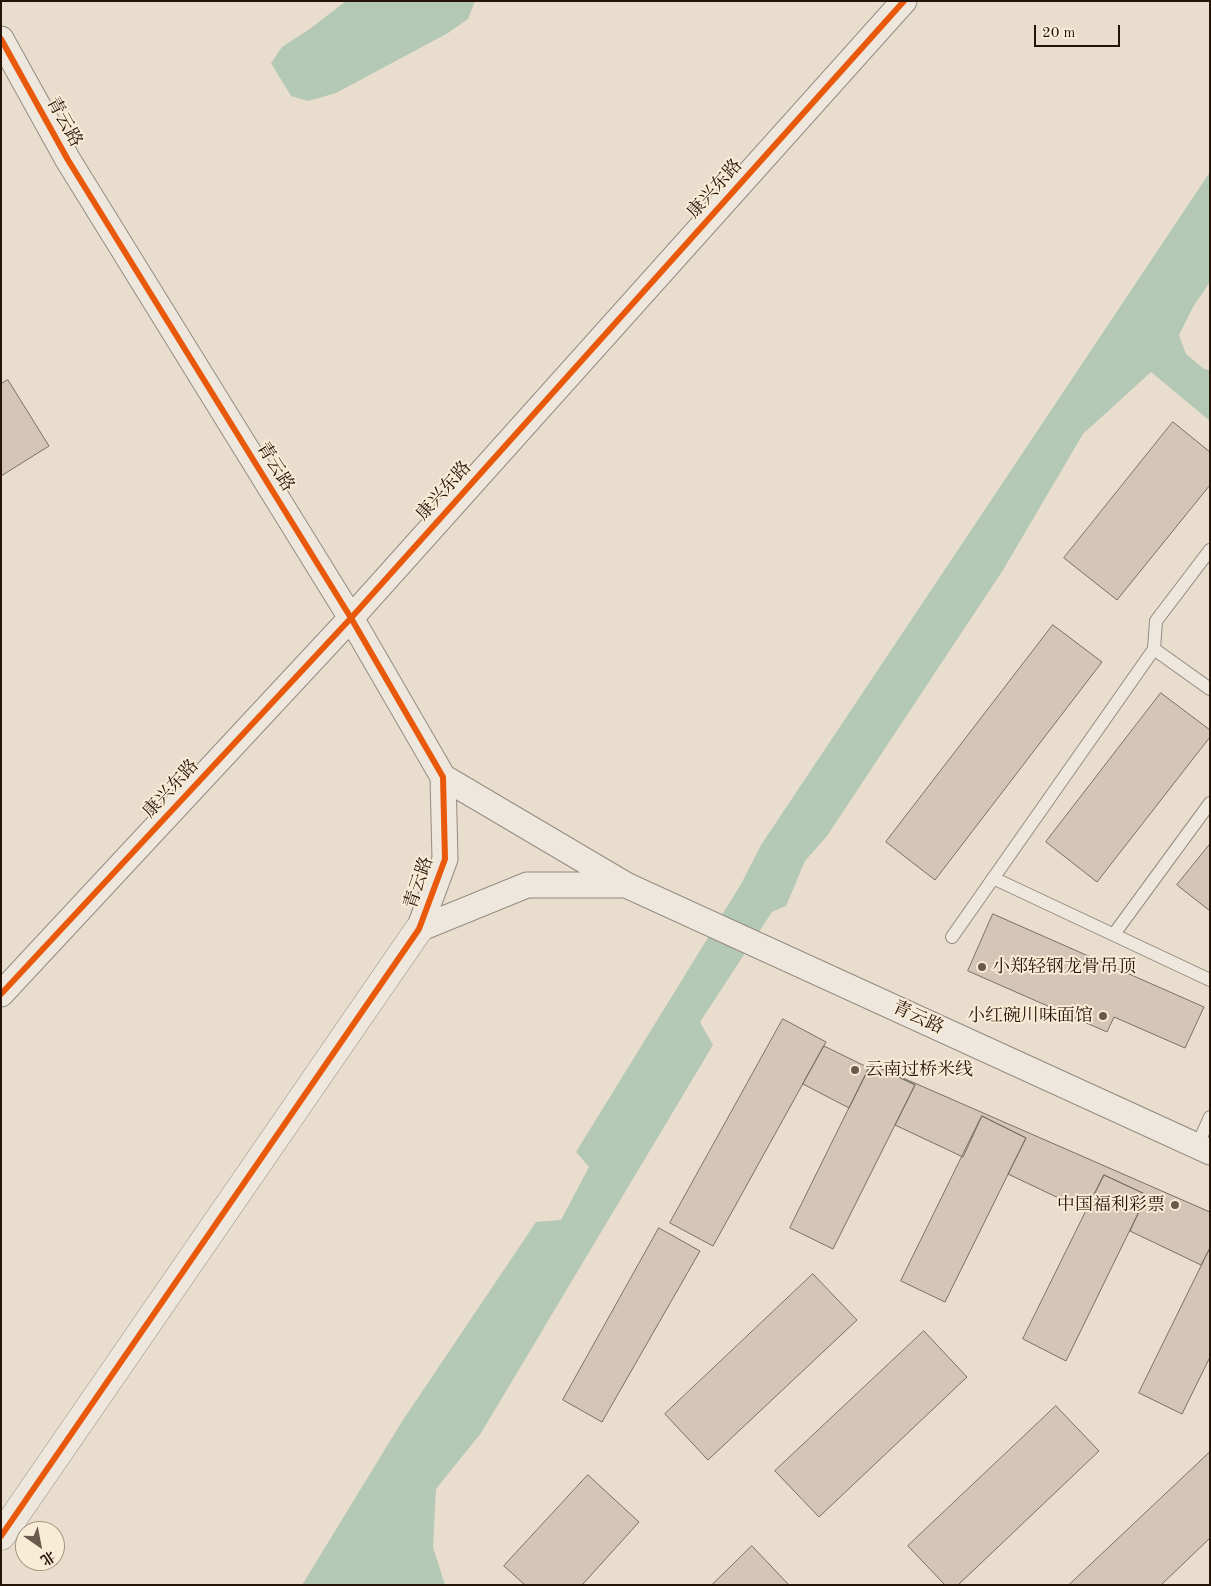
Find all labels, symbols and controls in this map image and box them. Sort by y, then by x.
scale bar [1036,15,1122,47]
text: 20 m [1042,26,1076,41]
street label: 青云路 [41,93,87,151]
street label: 康兴东路 [683,155,747,223]
street label: 青云路 [252,438,298,496]
street label: 康兴东路 [412,457,476,525]
street label: 康兴东路 [139,755,203,823]
street label: 青云路 [400,854,438,912]
place label: 小郑轻钢龙骨吊顶 [992,956,1136,978]
marker: 小郑轻钢龙骨吊顶 [976,961,988,973]
street label: 青云路 [889,997,947,1039]
place label: 小红碗川味面馆 [967,1005,1093,1027]
marker: 小红碗川味面馆 [1097,1010,1109,1022]
place label: 云南过桥米线 [865,1059,973,1081]
marker: 云南过桥米线 [849,1064,861,1076]
place label: 中国福利彩票 [1057,1194,1165,1216]
marker: 中国福利彩票 [1169,1199,1181,1211]
north arrow [15,1521,65,1571]
text: 北 [38,1548,57,1567]

